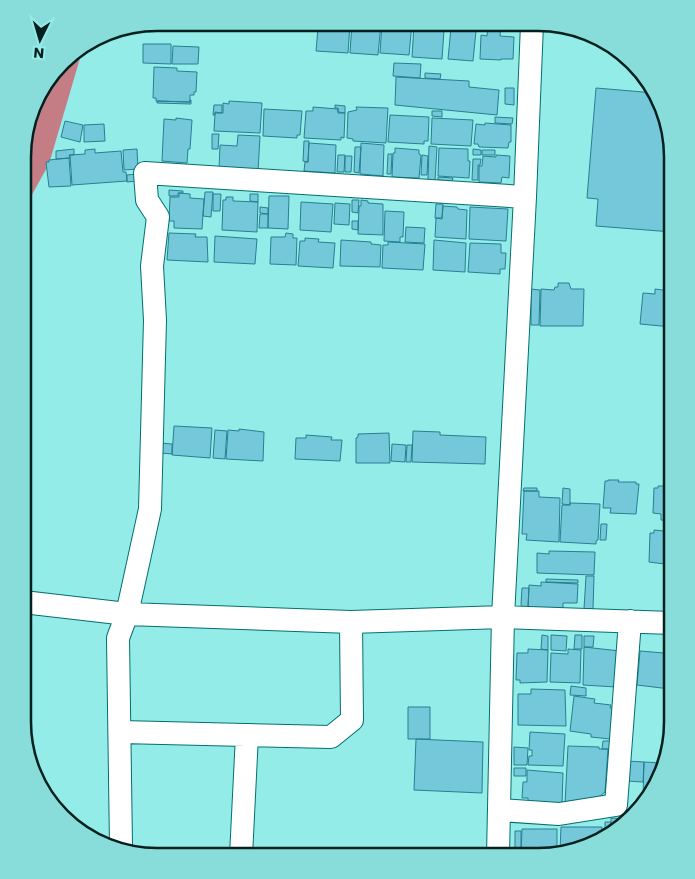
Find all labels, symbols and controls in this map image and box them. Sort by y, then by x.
north arrow [15,15,65,65]
text: N [33,43,45,63]

